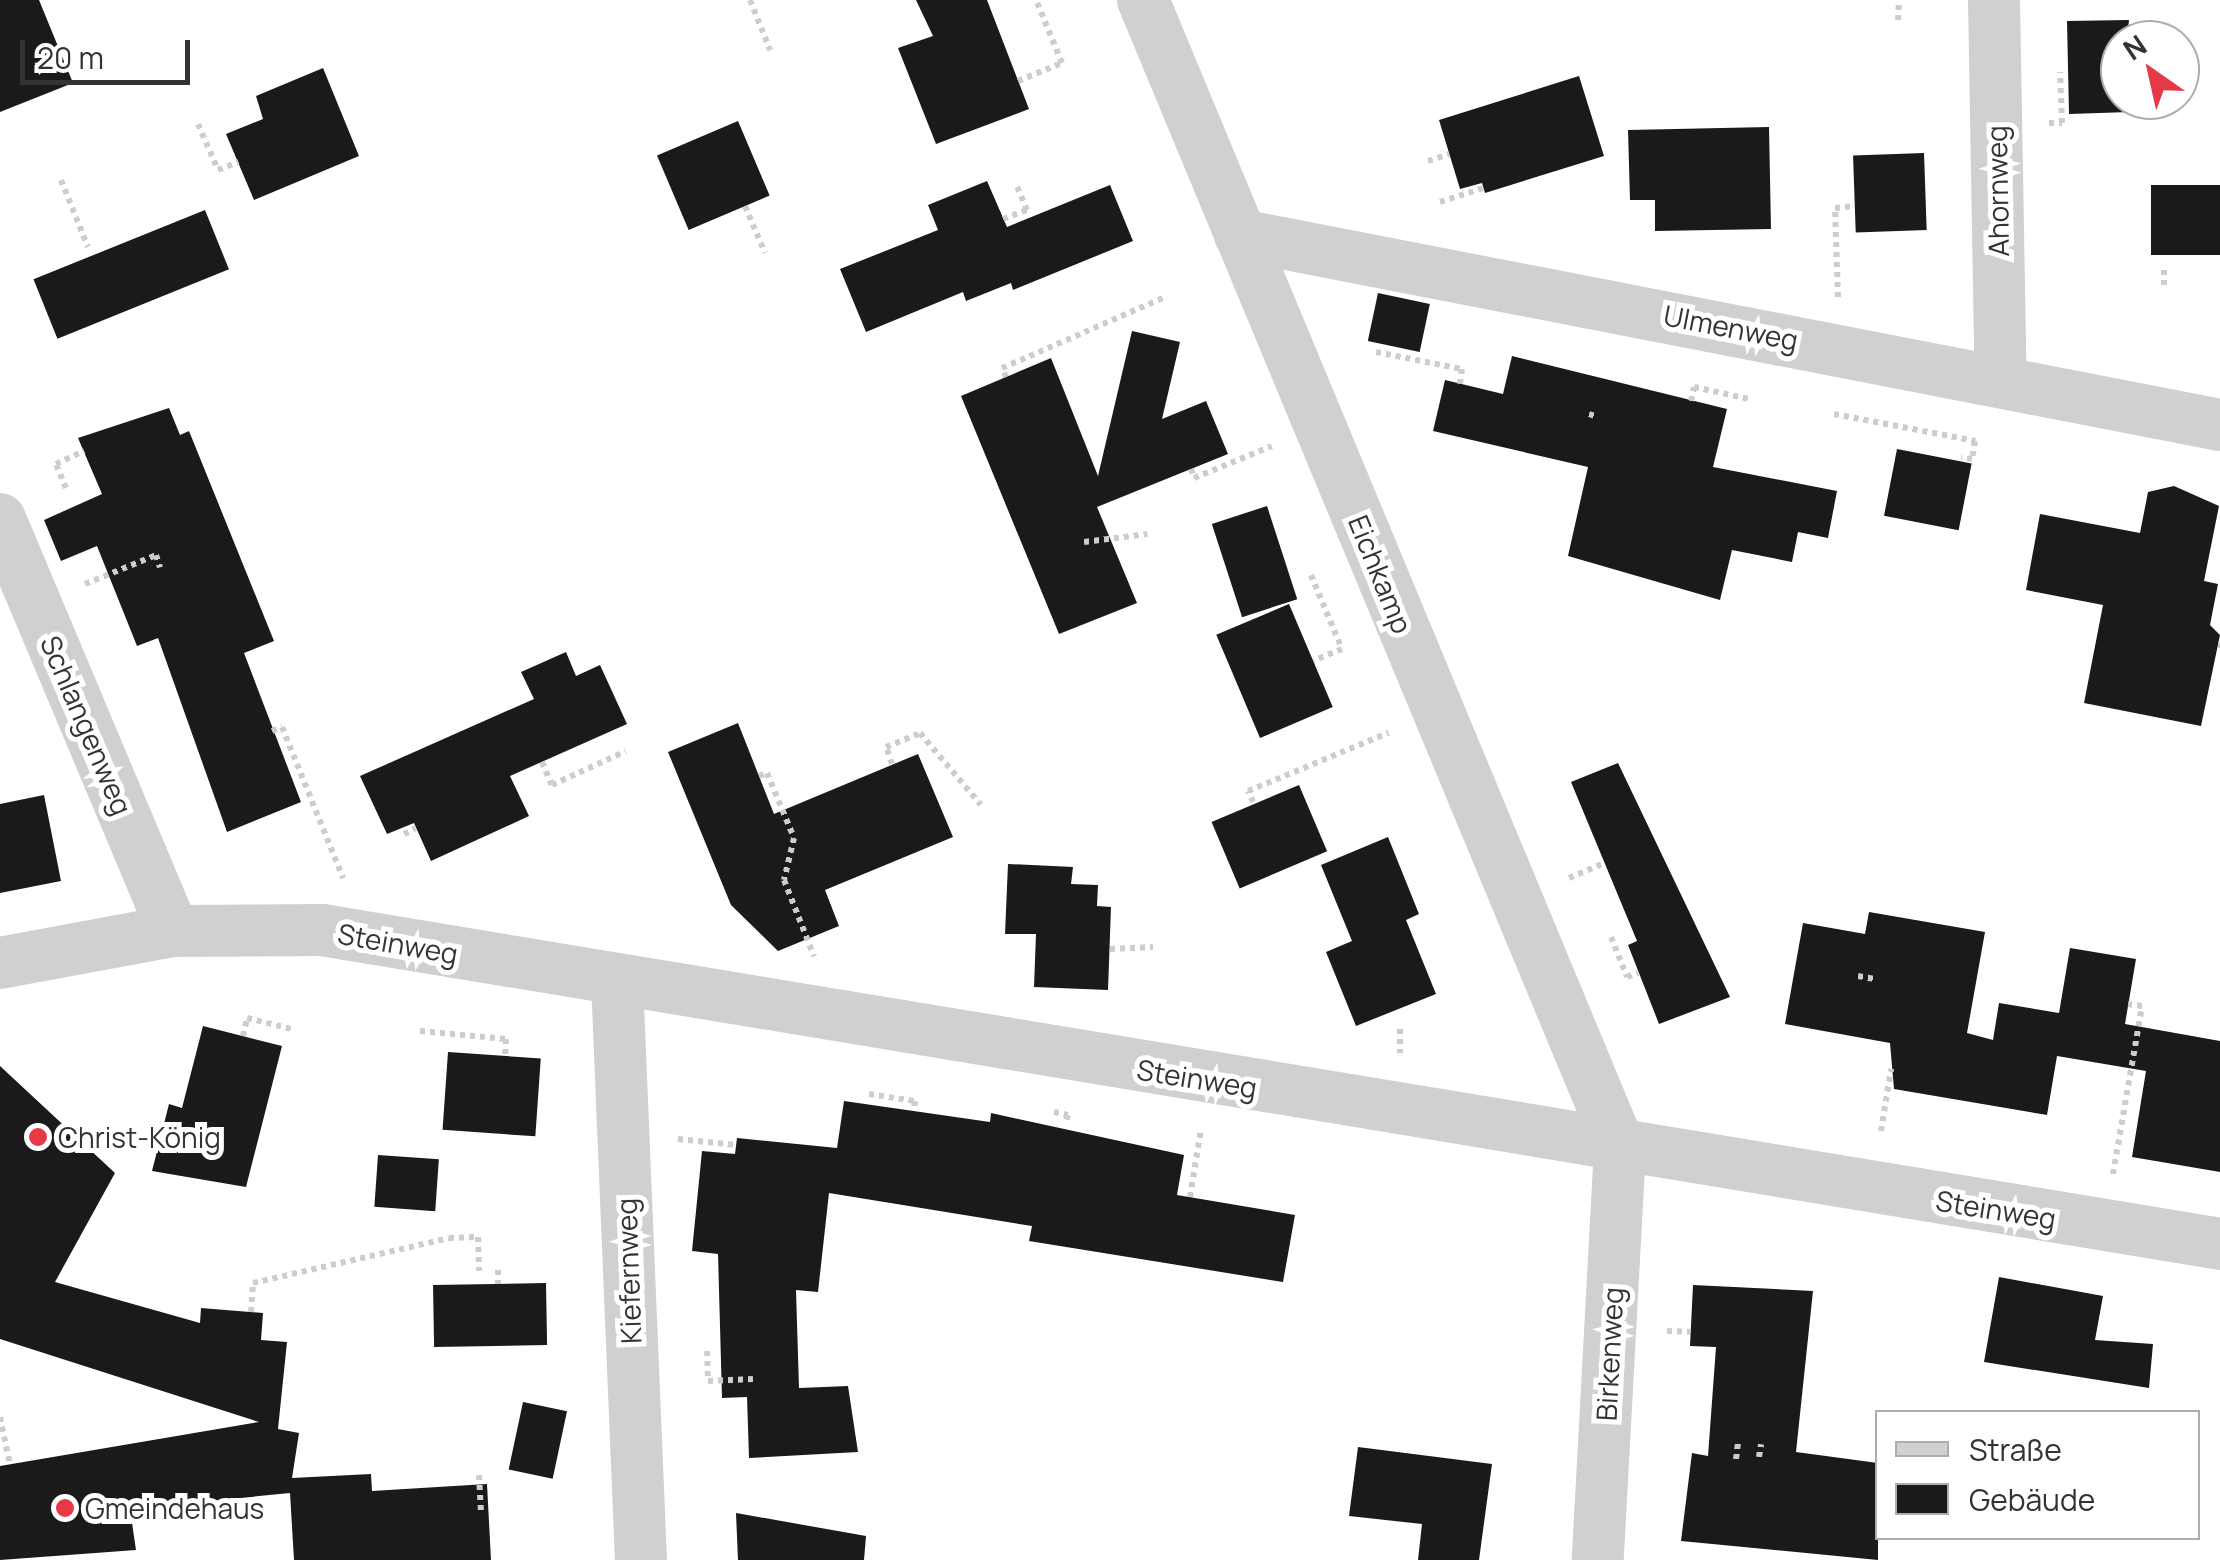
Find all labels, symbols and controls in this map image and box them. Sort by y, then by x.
scale bar [25,20,195,82]
north arrow [2100,20,2200,120]
text: N [2115,25,2153,68]
text: 20 m [37,37,104,78]
street label: Ahornweg [1979,125,2015,257]
street label: Ulmenweg [1661,298,1801,356]
street label: Eichkamp [1342,510,1420,638]
street label: Schlangenweg [34,630,140,820]
street label: Steinweg [335,916,461,970]
street label: Steinweg [1134,1052,1260,1104]
place label: Christ-König [58,1120,221,1154]
marker: Christ-König [27,1126,49,1148]
street label: Steinweg [1933,1183,2059,1235]
street label: Kiefernweg [609,1198,647,1344]
street label: Birkenweg [1589,1286,1629,1422]
legend [1875,1410,2200,1540]
text: Straße [1969,1429,2062,1470]
text: Gebäude [1969,1479,2095,1520]
place label: Gmeindehaus [85,1491,264,1525]
marker: Gmeindehaus [54,1497,76,1519]

